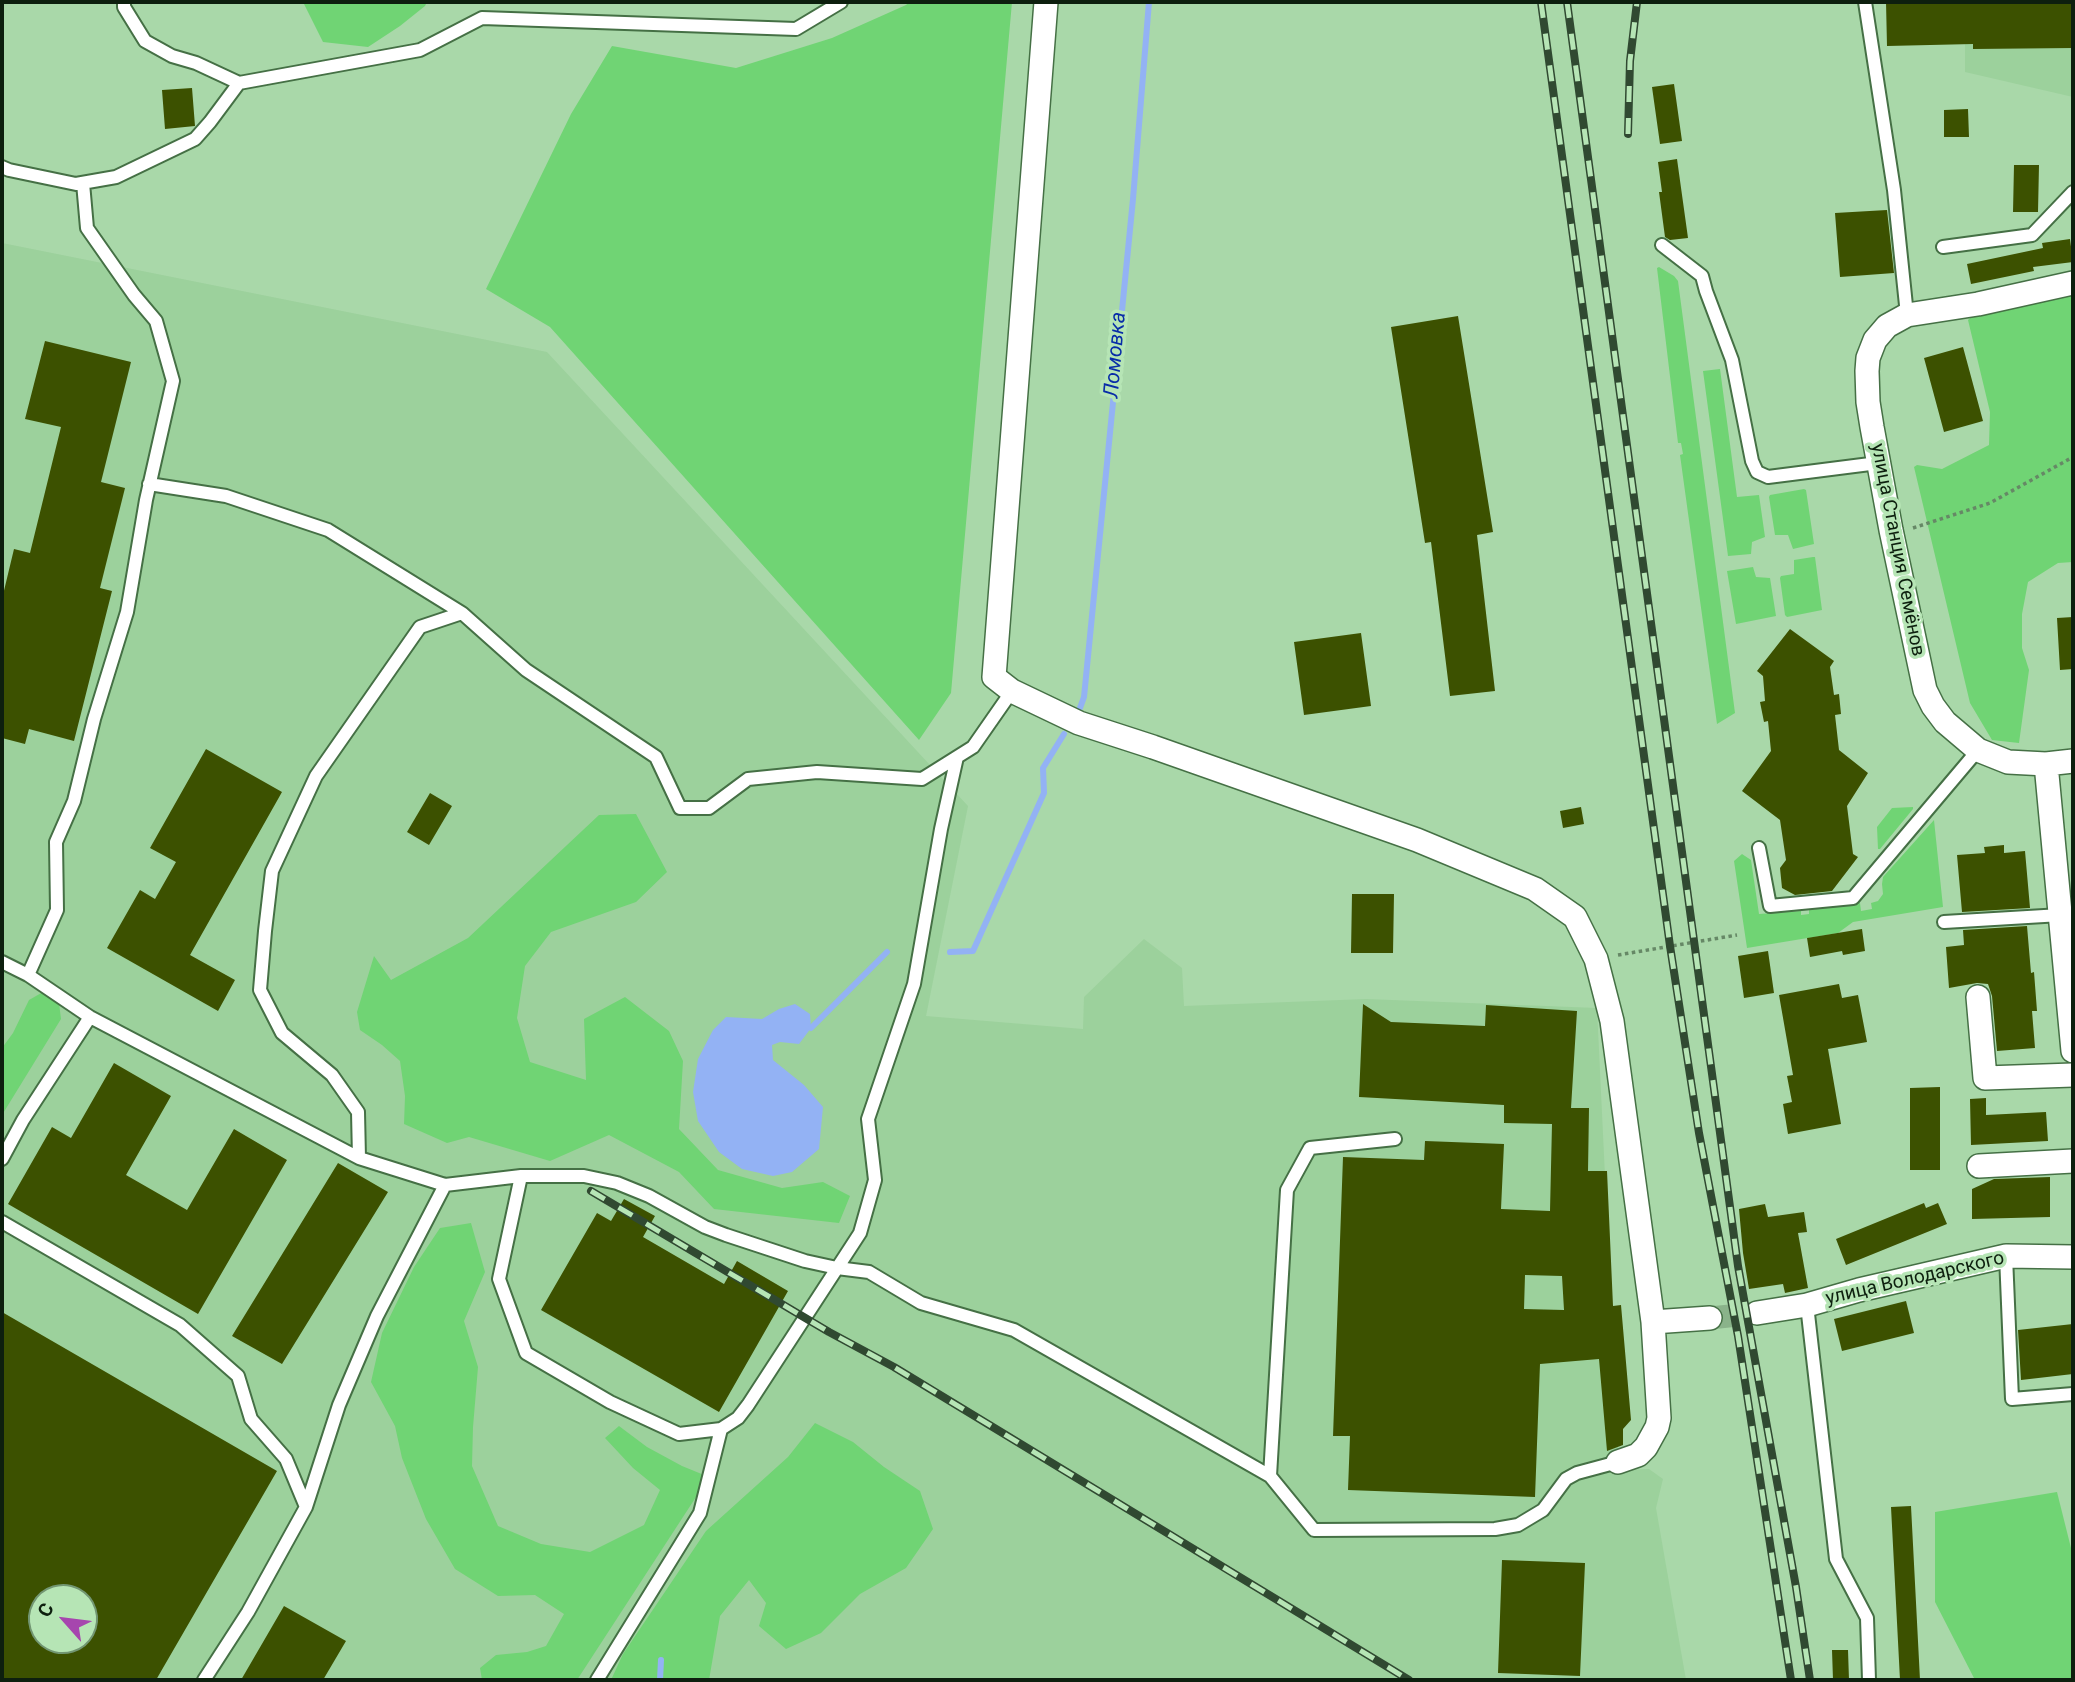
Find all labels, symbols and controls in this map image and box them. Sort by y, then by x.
water label: Ломовка [1100,311,1132,399]
street label: улица Станция Семёнов [1865,442,1929,658]
street label: улица Володарского [1824,1247,2006,1311]
north arrow [28,1584,98,1654]
text: С [33,1599,59,1621]

